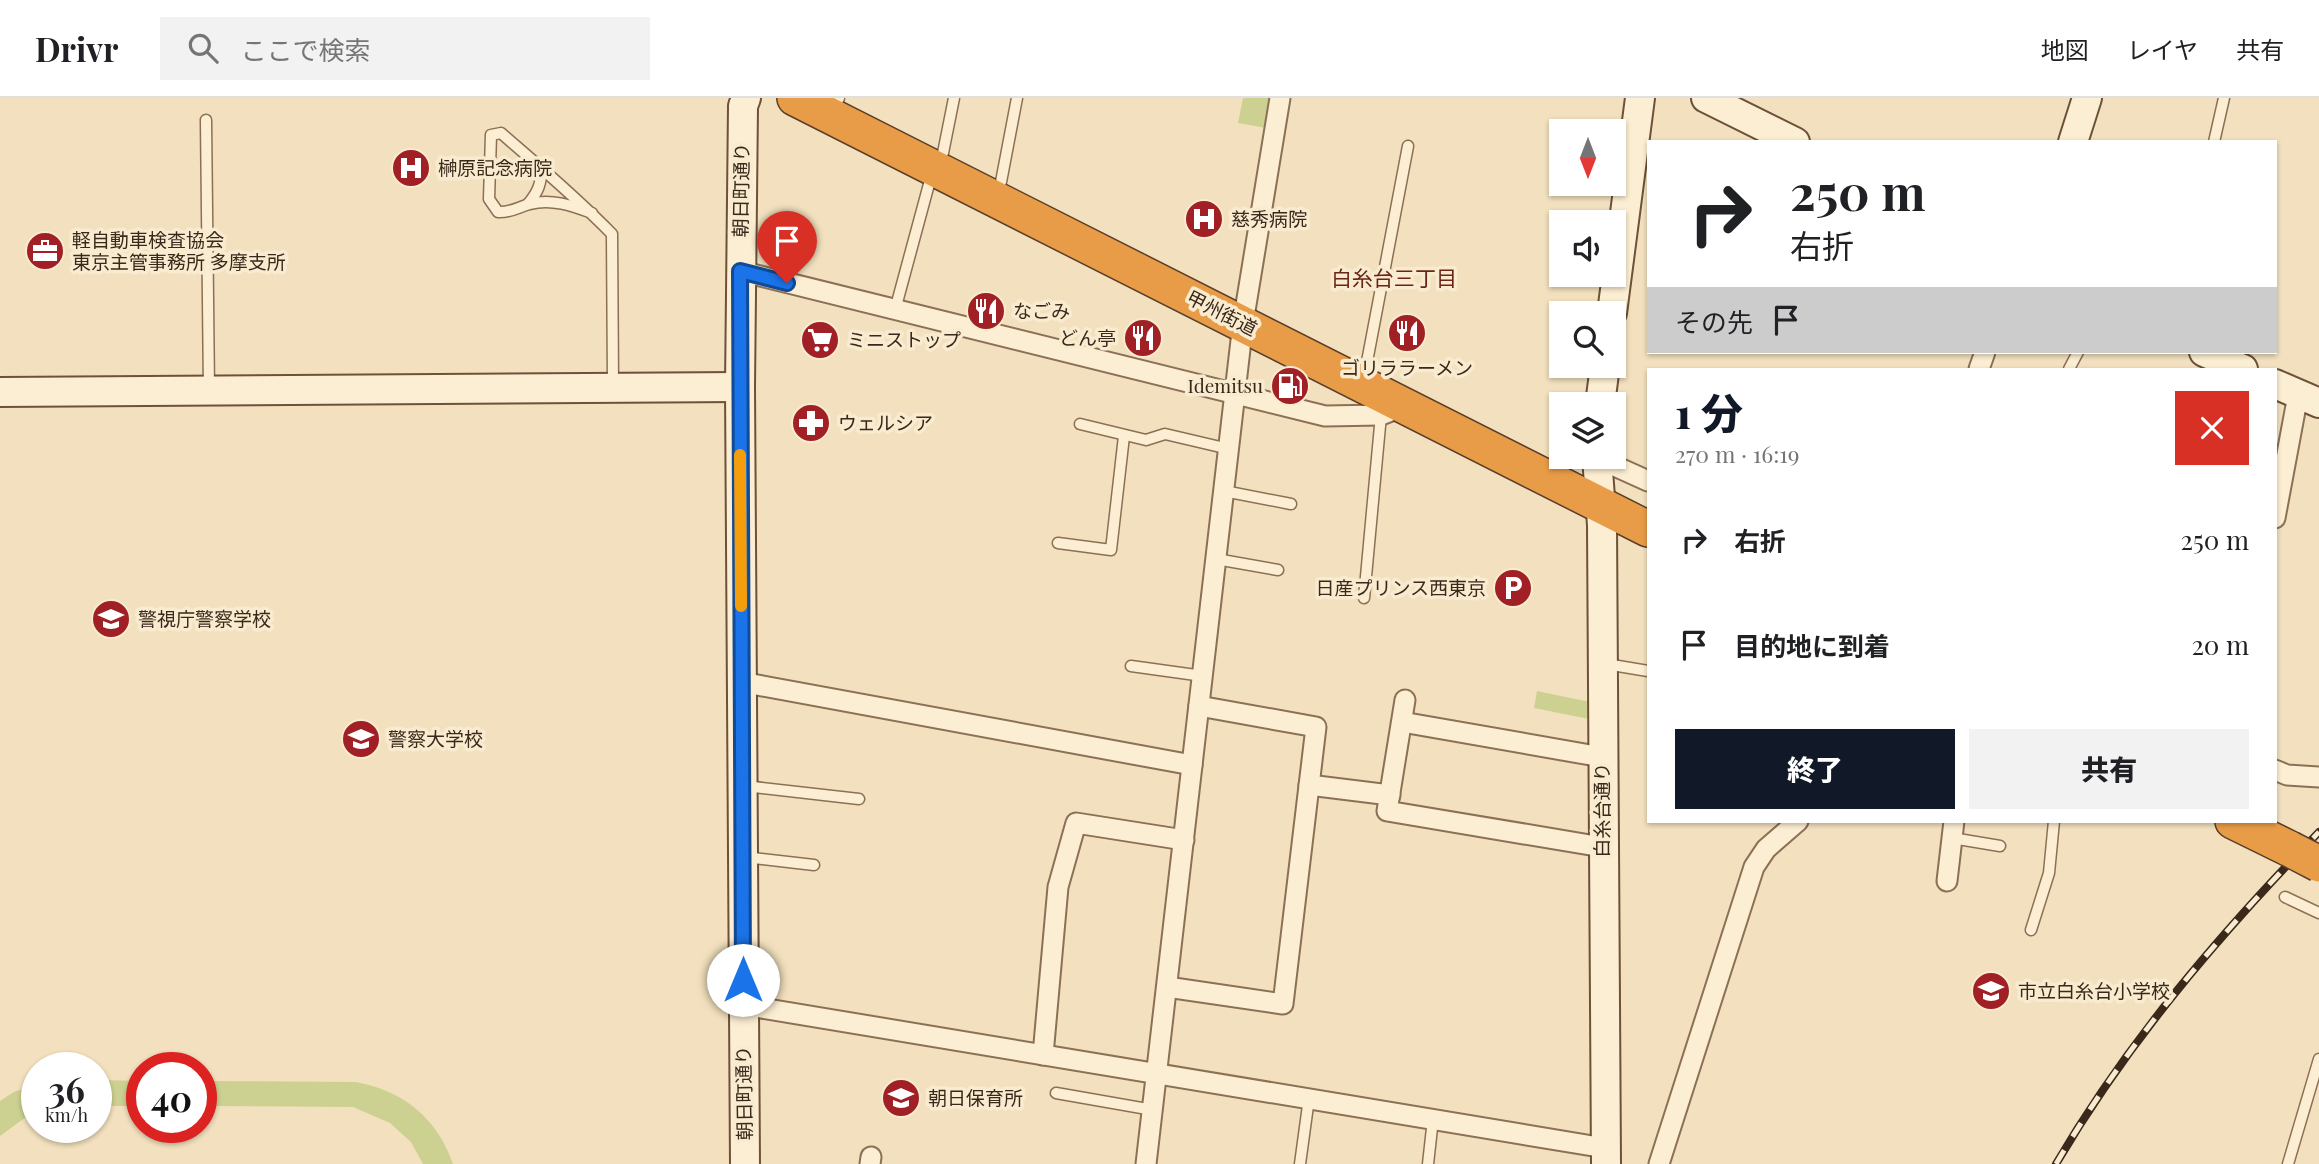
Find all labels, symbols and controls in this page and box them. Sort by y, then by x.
search box [160,17,650,80]
text: Drivr [35,26,118,70]
icon: search [184,29,222,67]
text: ここで検索 [240,32,371,67]
text: 地図 [2041,33,2089,65]
text: レイヤ [2127,33,2198,65]
text: 共有 [2236,33,2284,65]
north arrow [1549,119,1626,196]
map controls [1549,119,1626,469]
street label: 朝日町通り [726,142,754,238]
hospital icon: 榊原記念病院 [390,147,432,189]
place label: 榊原記念病院 [438,154,552,180]
text: 250 m [1790,158,1926,223]
icon: right [1675,168,1766,259]
hospital icon: 慈秀病院 [1183,198,1225,240]
place label: 慈秀病院 [1231,205,1307,231]
button: sound [1549,210,1626,287]
pin [757,211,817,283]
icon: arrive [768,222,806,260]
text: 右折 [1790,223,1854,266]
place label: 軽自動車検査協会 東京主管事務所 多摩支所 [72,226,286,274]
office icon: 軽自動車検査協会 東京主管事務所 多摩支所 [24,230,66,272]
district label: 白糸台三丁目 [1331,263,1457,291]
street label: 甲州街道 [1183,283,1262,341]
restaurant icon: なごみ [965,290,1007,332]
place label: なごみ [1013,297,1070,323]
button: search [1549,301,1626,378]
icon: arrive [1767,301,1805,339]
text: その先 [1675,304,1753,339]
restaurant icon: ゴリララーメン [1386,312,1428,354]
restaurant icon: どん亭 [1122,317,1164,359]
supermarket icon: ミニストップ [799,319,841,361]
place label: どん亭 [1059,324,1116,350]
place label: ミニストップ [847,326,961,352]
place label: ゴリララーメン [1341,354,1473,380]
fuel station icon: Idemitsu [1269,365,1311,407]
place label: Idemitsu [1188,372,1263,398]
text: 1 分 [1675,384,1743,440]
button: close [2175,391,2249,465]
button: layers [1549,392,1626,469]
pharmacy icon: ウェルシア [790,402,832,444]
place label: ウェルシア [838,409,933,435]
text: 270 m · 16:19 [1675,438,1800,469]
icon: right [1675,521,1713,559]
text: 250 m [2181,522,2249,557]
text: 右折 [1734,523,1786,558]
parking icon: 日産プリンス西東京 [1492,567,1534,609]
place label: 日産プリンス西東京 [1315,574,1486,600]
school or university icon: 警視庁警察学校 [90,598,132,640]
place label: 警視庁警察学校 [138,605,271,631]
icon: arrive [1675,626,1713,664]
text: 20 m [2191,627,2249,662]
text: 目的地に到着 [1734,628,1890,663]
school or university icon: 警察大学校 [340,718,382,760]
place label: 警察大学校 [388,725,483,751]
button: 終了 [1675,729,1955,809]
button: 共有 [1969,729,2249,809]
street label: 白糸台通り [1588,762,1614,858]
position arrow [706,943,780,1017]
school or university icon: 市立白糸台小学校 [1970,970,2012,1012]
place label: 市立白糸台小学校 [2018,977,2170,1003]
street label: 朝日町通り [729,1045,757,1141]
speed limit sign: 40 [126,1052,217,1143]
text: 36 [48,1065,85,1112]
school or university icon: 朝日保育所 [880,1077,922,1119]
place label: 朝日保育所 [928,1084,1023,1110]
text: km/h [45,1103,88,1127]

